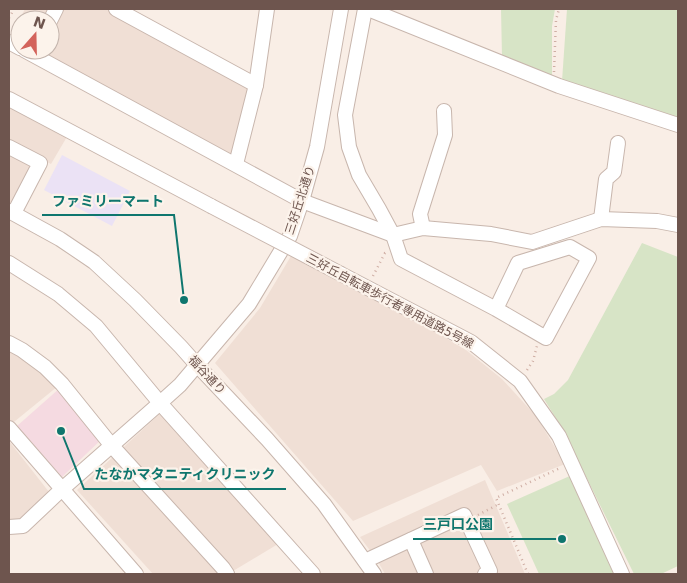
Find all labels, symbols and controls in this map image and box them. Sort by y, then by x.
north arrow [10,10,60,60]
text: N [31,13,48,32]
street label: 三好丘北通り [282,164,318,236]
callout: ファミリーマート [42,186,174,215]
text: ファミリーマート [52,193,164,209]
street label: 三好丘自転車歩行者専用道路5号線 [304,251,476,351]
street label: 福谷通り [186,353,228,397]
callout: たなかマタニティクリニック [84,460,286,489]
text: たなかマタニティクリニック [94,466,276,482]
callout: 三戸口公園 [413,510,503,539]
text: 三戸口公園 [423,516,493,532]

